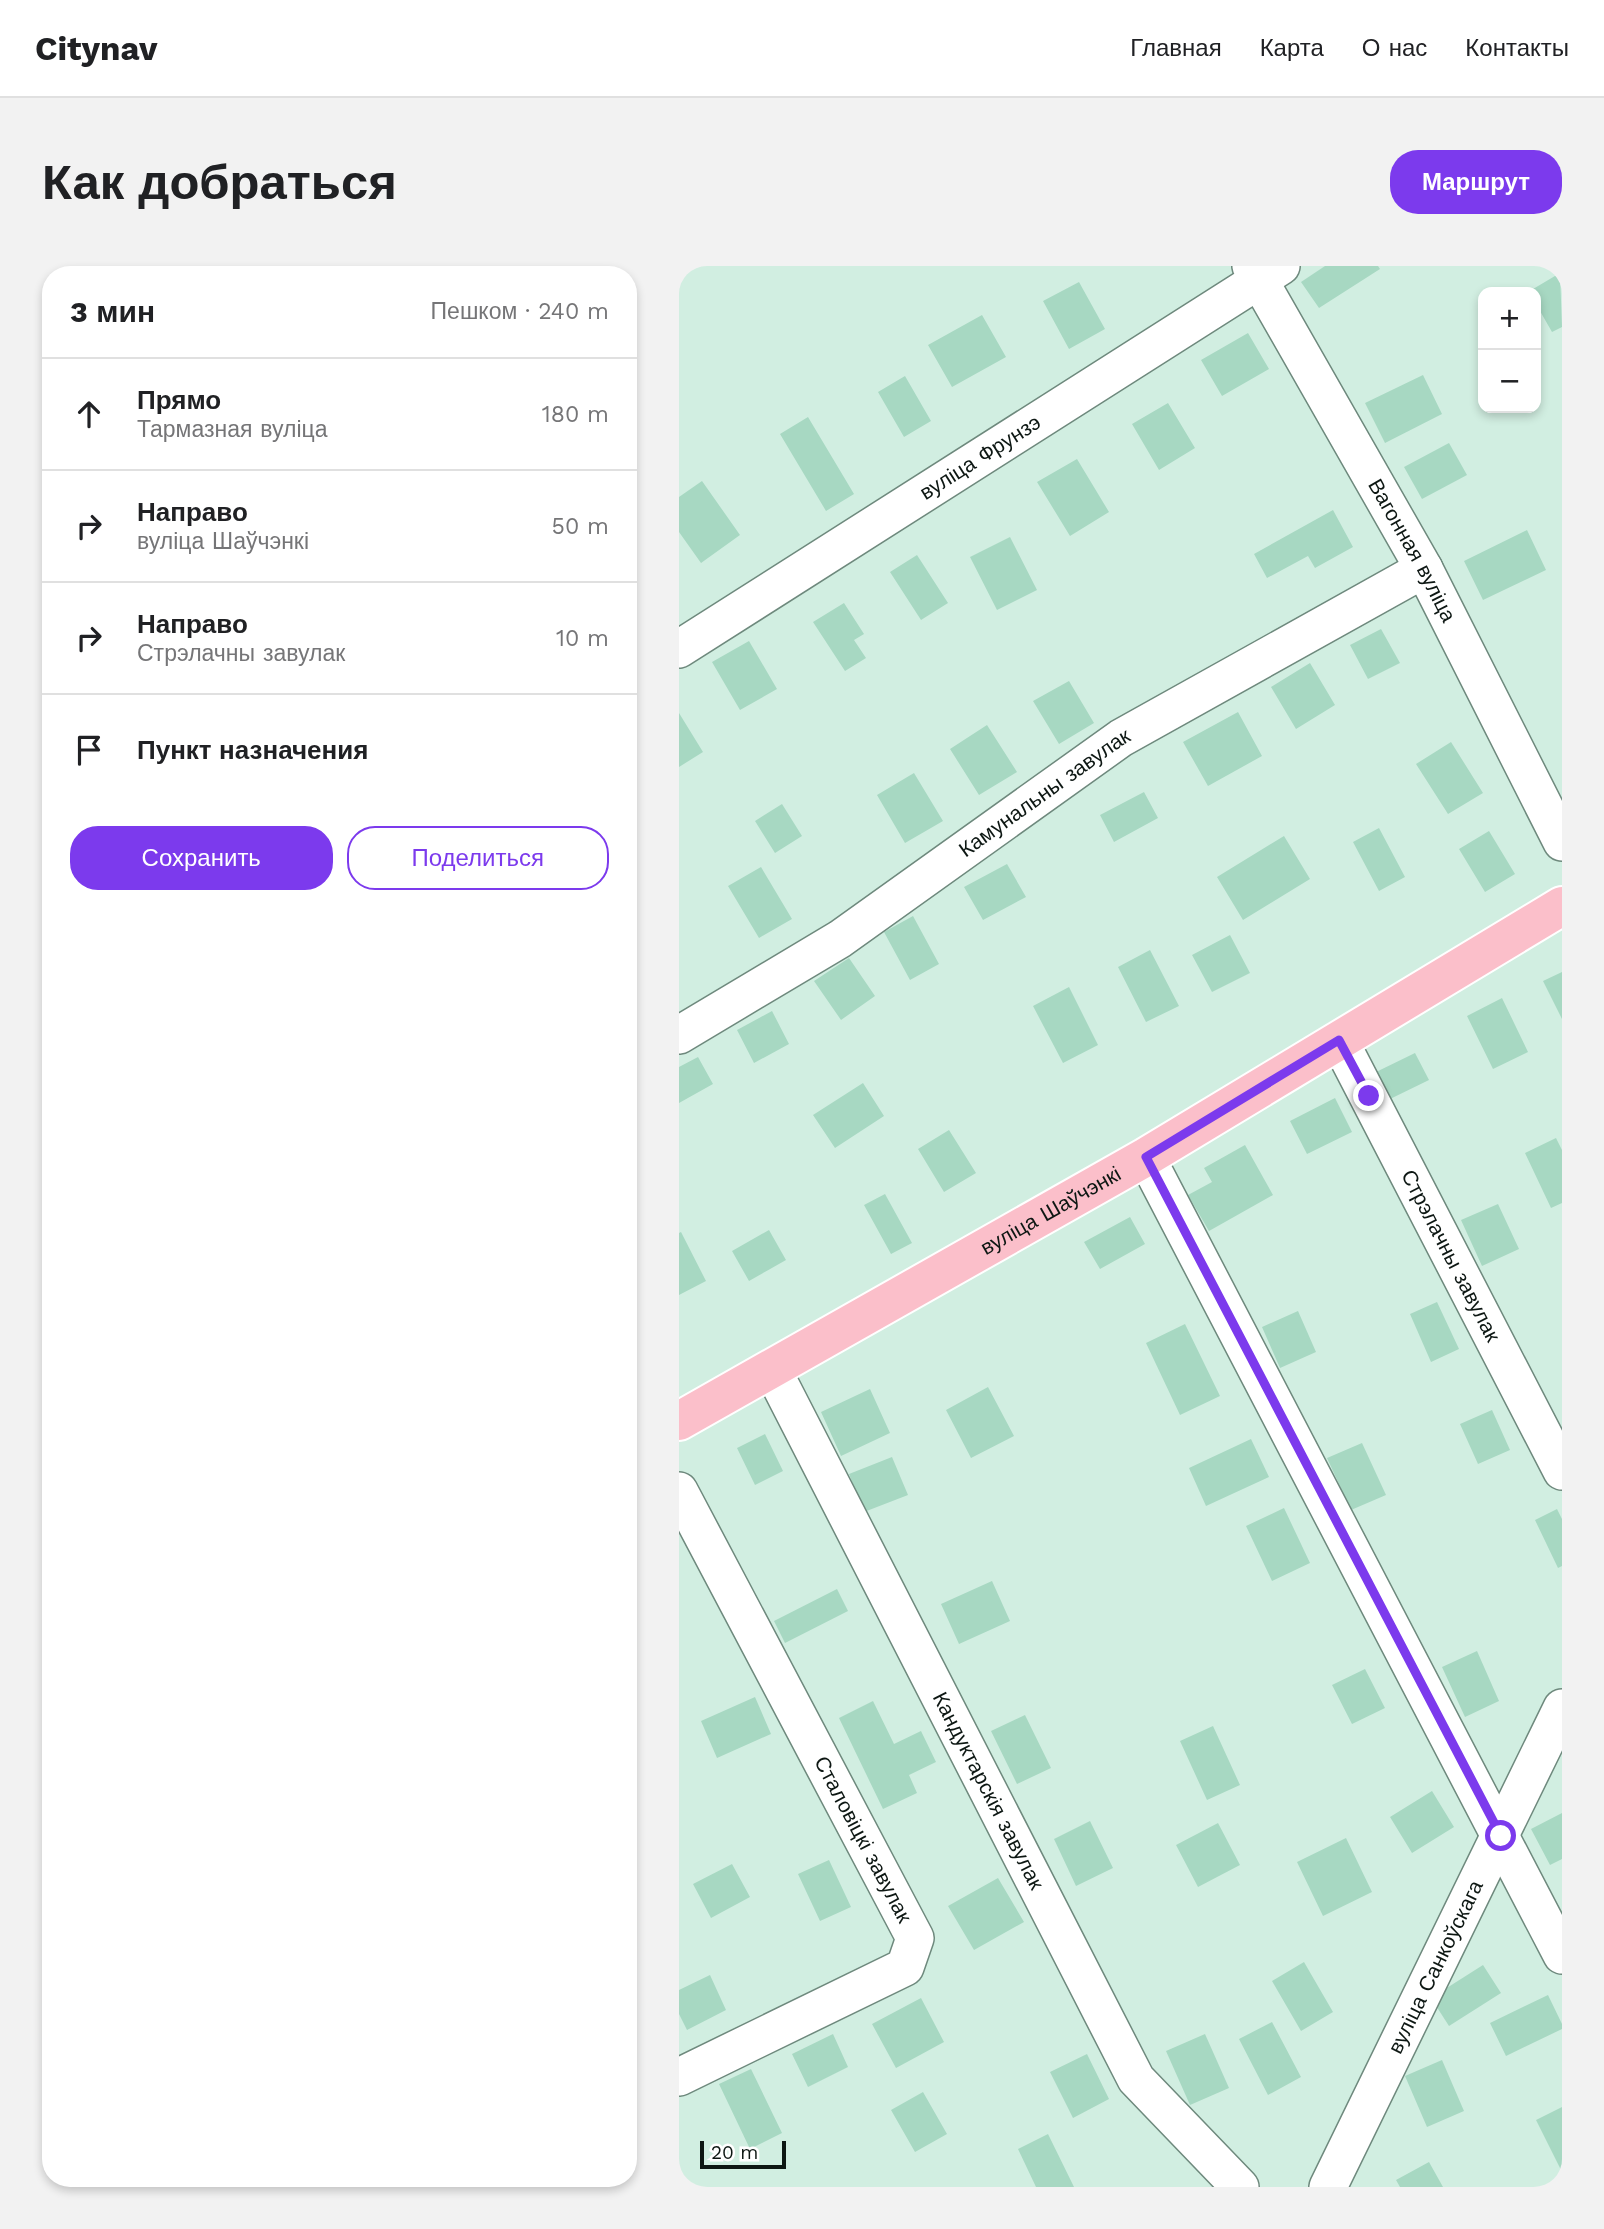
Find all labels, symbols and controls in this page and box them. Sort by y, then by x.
text: Citynav [35,29,157,68]
text: Главная [1130,34,1222,62]
text: Карта [1260,34,1324,62]
text: О нас [1362,34,1427,62]
text: Контакты [1465,34,1569,62]
button: Маршрут [1390,150,1562,214]
text: Как добраться [42,153,397,211]
map controls [1478,287,1541,413]
button: + [1478,287,1541,350]
text: 3 мин [70,294,155,329]
text: Пешком · 240 m [431,298,609,325]
button: − [1478,350,1541,413]
text: Прямо [137,385,221,415]
icon: ahead [70,395,108,433]
text: 180 m [542,401,609,428]
street label: вуліца Фрунзэ [915,409,1045,505]
text: Тармазная вуліца [137,416,327,443]
street label: Вагонная вуліца [1363,474,1462,626]
text: Направо [137,497,248,527]
icon: right [70,507,108,545]
text: 50 m [552,513,609,540]
text: вуліца Шаўчэнкі [137,528,309,555]
text: Направо [137,609,248,639]
icon: right [70,619,108,657]
text: 10 m [556,625,609,652]
text: Стрэлачны завулак [137,640,345,667]
street label: Камунальны завулак [954,722,1135,862]
icon: arrive [70,731,108,769]
text: Пункт назначения [137,735,368,765]
button: Сохранить [70,826,333,890]
button: Поделиться [347,826,609,890]
route end [1353,1080,1384,1111]
street label: вуліца Шаўчэнкі [976,1161,1125,1260]
street label: Стрэлачны завулак [1396,1165,1506,1347]
street label: Кандуктарскія завулак [928,1688,1050,1894]
street label: Сталовіцкі завулак [809,1752,918,1927]
route start [1485,1820,1516,1851]
street label: вуліца Санкоўскага [1382,1876,1488,2057]
scale bar [700,2138,786,2170]
text: 20 m [711,2141,758,2164]

